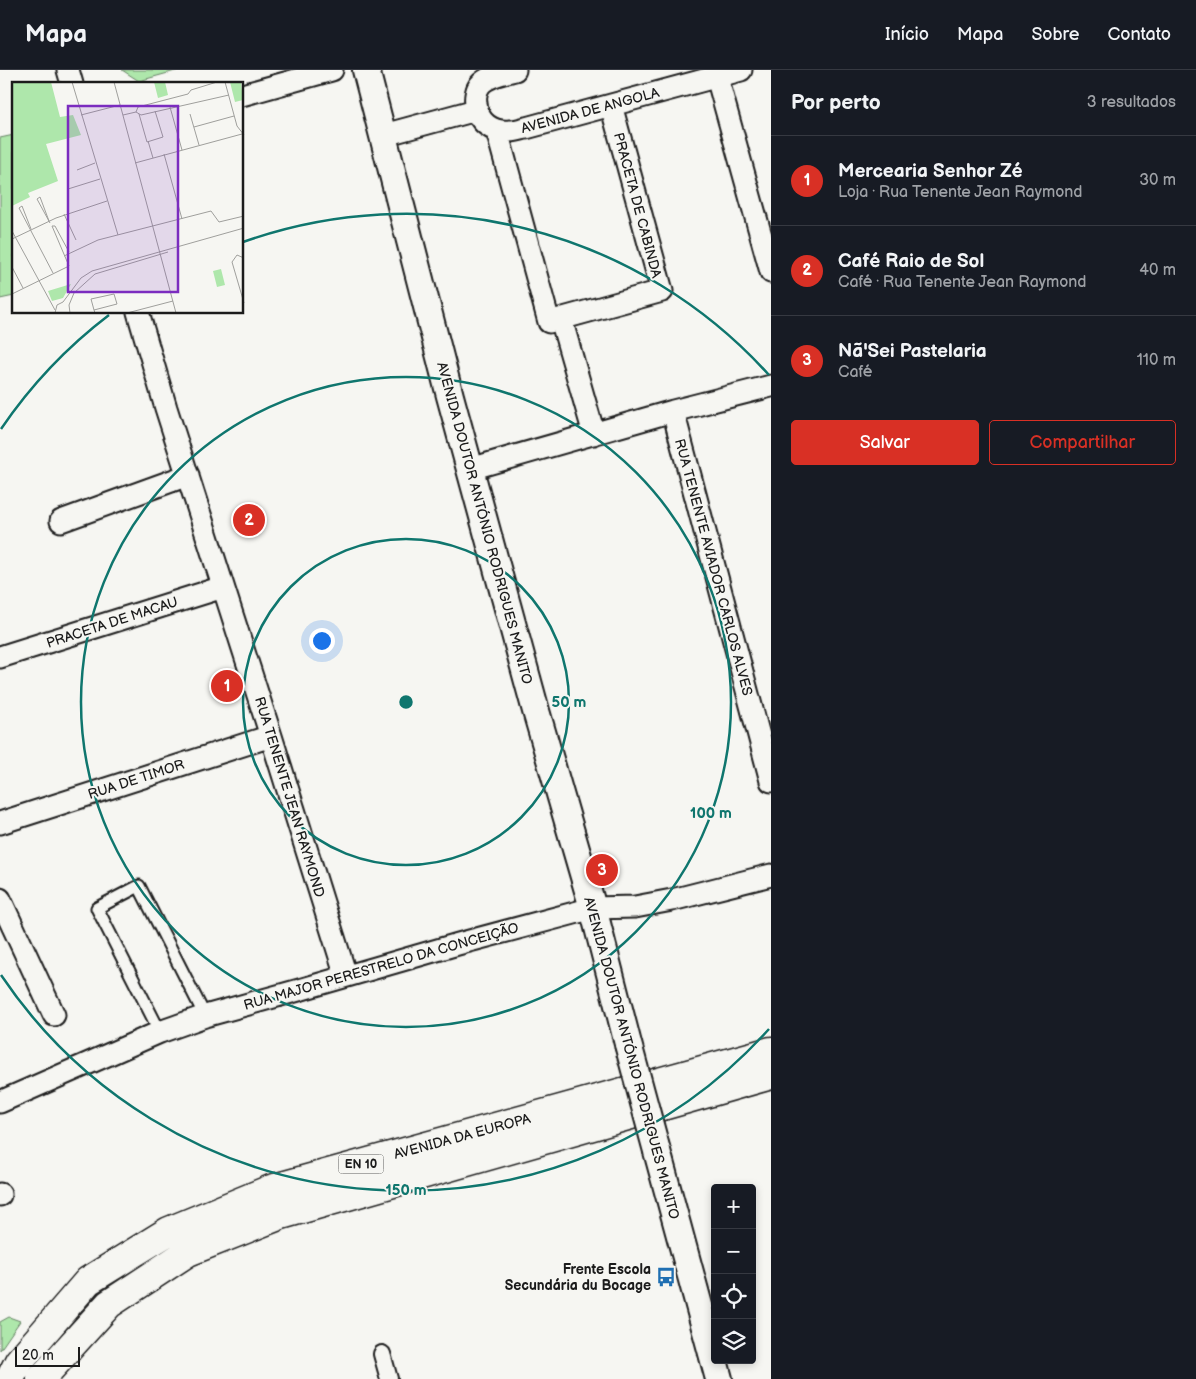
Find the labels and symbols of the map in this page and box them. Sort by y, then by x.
inset map [12,82,244,314]
street label: AVENIDA DE ANGOLA [519,84,661,137]
street label: PRACETA DE CABINDA [610,131,665,280]
street label: AVENIDA DOUTOR ANTÓNIO RODRIGUES MANITO [433,360,537,686]
street label: RUA TENENTE AVIADOR CARLOS ALVES [671,437,756,697]
pin: 2 [233,501,265,539]
street label: PRACETA DE MACAU [44,593,180,652]
your location [309,628,335,654]
pin: 1 [211,667,243,705]
centre of rings [397,693,415,711]
text: 50 m [552,693,587,712]
street label: RUA TENENTE JEAN RAYMOND [251,695,328,899]
street label: RUA DE TIMOR [86,756,187,803]
text: 100 m [690,804,732,823]
pin: 3 [586,851,618,889]
street label: AVENIDA DOUTOR ANTÓNIO RODRIGUES MANITO [580,895,684,1221]
street label: RUA MAJOR PERESTRELO DA CONCEIÇÃO [241,918,521,1014]
street label: AVENIDA DA EUROPA [392,1110,533,1163]
road number: EN 10 [338,1154,384,1174]
text: 150 m [385,1181,427,1200]
place label: Frente Escola Secundária du Bocage [505,1261,651,1294]
bus stop icon: Frente Escola Secundária du Bocage [655,1266,677,1288]
scale bar [15,1344,80,1367]

